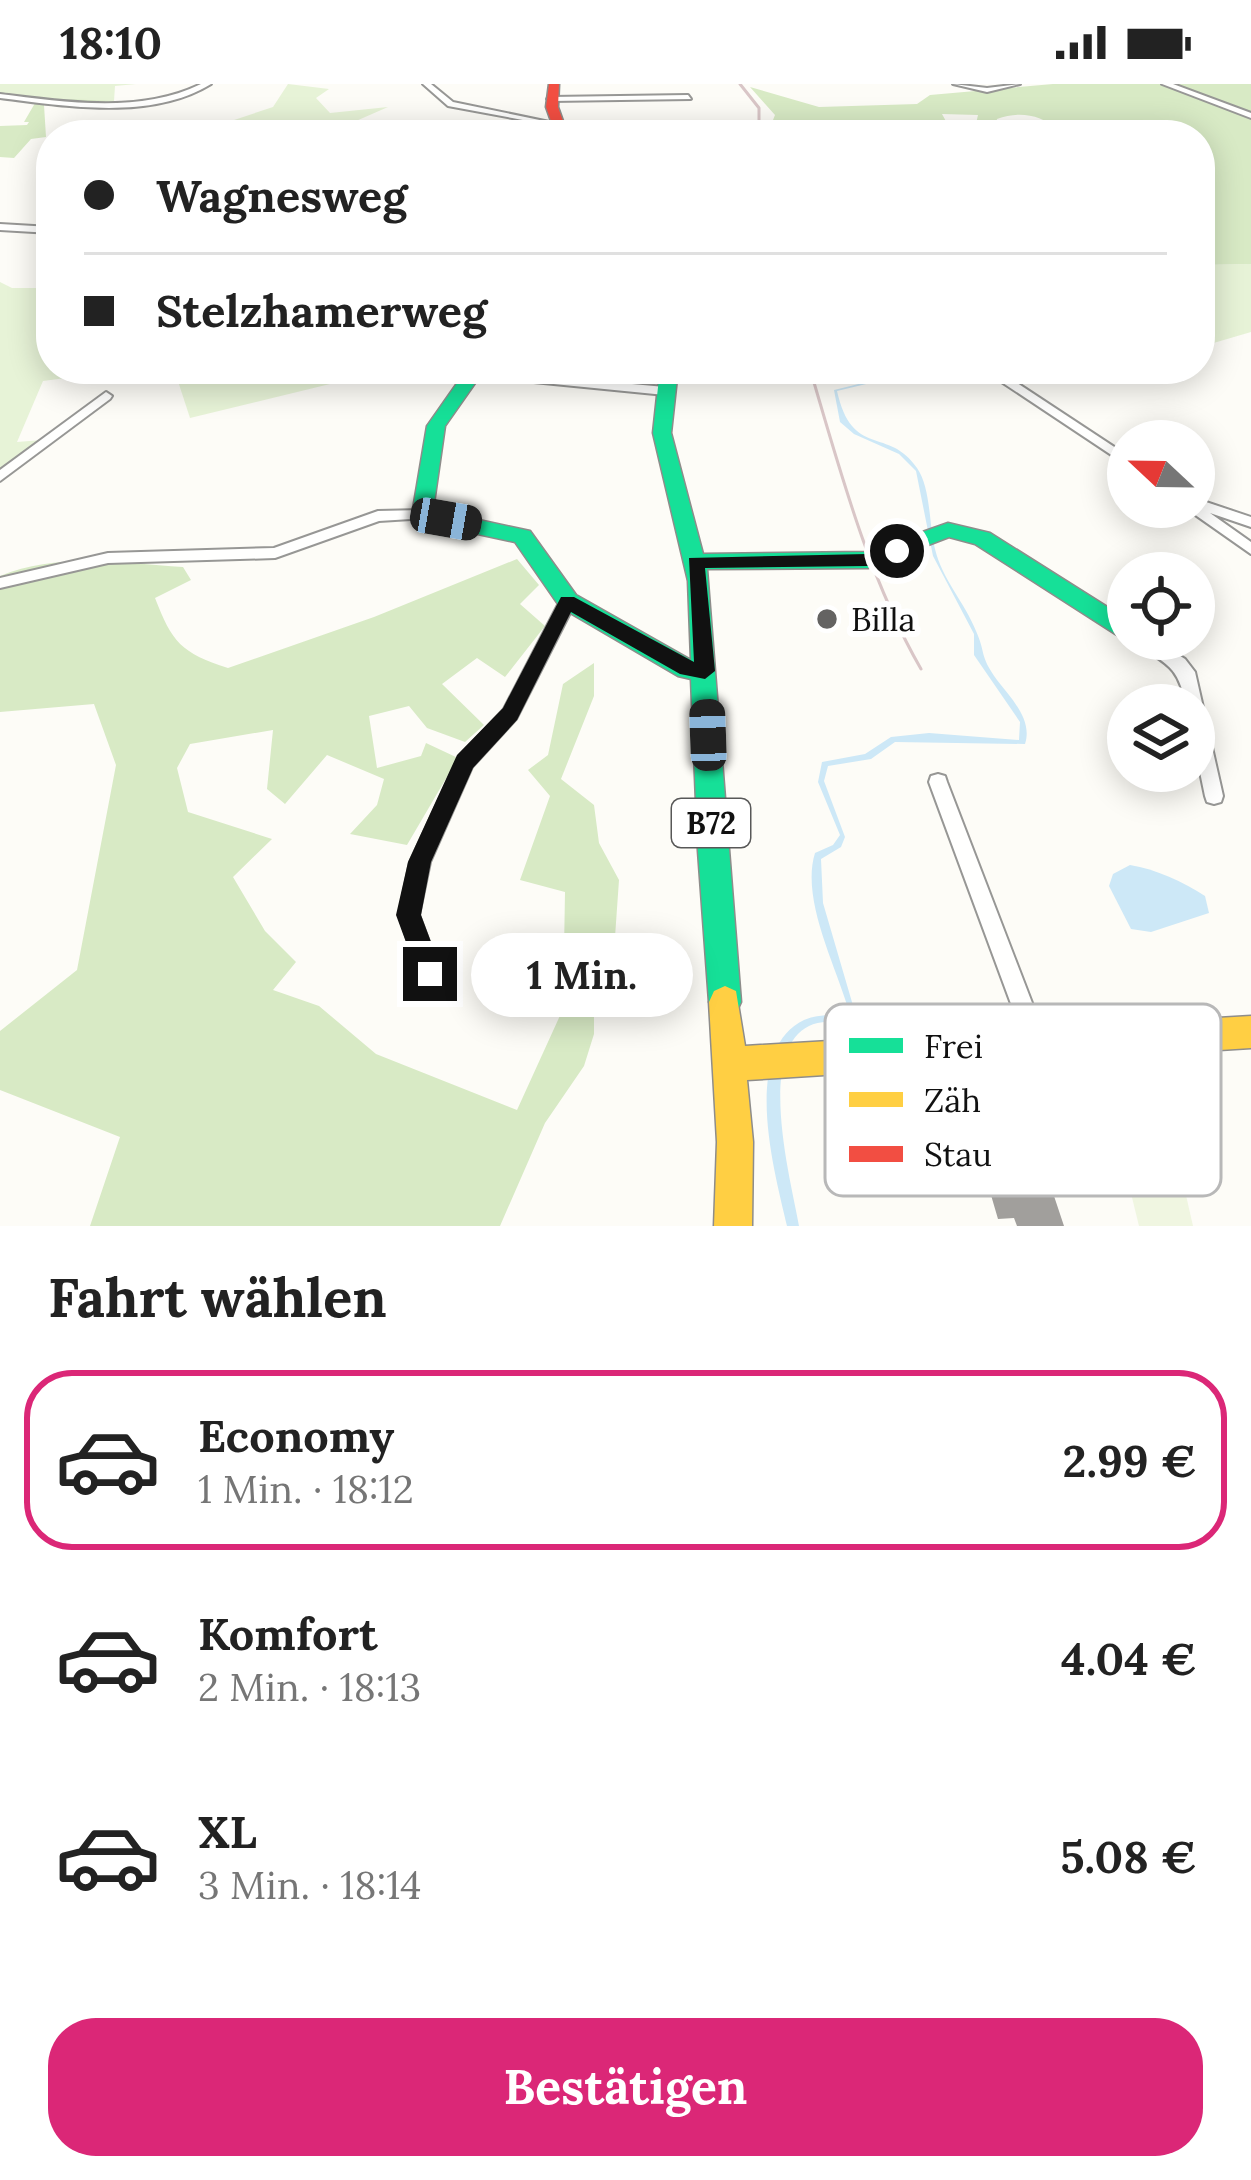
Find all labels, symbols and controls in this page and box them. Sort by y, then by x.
text: 18:10 [60,14,162,71]
text: Wagnesweg [156,167,407,224]
text: Stelzhamerweg [156,282,487,339]
north arrow [1107,420,1215,528]
map controls [1107,420,1215,792]
car [407,495,485,543]
route start [870,524,924,578]
button: locate [1107,552,1215,660]
place label: Billa [851,598,916,640]
marker: Billa [814,606,840,632]
button: layers [1107,684,1215,792]
car [689,698,727,772]
road number: B72 [672,799,750,847]
callout: 1 Min. [472,932,694,1016]
route end [403,947,457,1001]
text: 1 Min. [527,950,637,1000]
legend [825,1004,1221,1196]
text: Frei [924,1025,983,1067]
text: Zäh [924,1079,981,1121]
text: Stau [924,1133,992,1175]
text: Fahrt wählen [48,1263,387,1332]
icon: car [54,1406,162,1514]
text: Economy [198,1407,394,1464]
text: 2.99 € [1062,1432,1197,1489]
text: 1 Min. · 18:12 [198,1464,414,1514]
icon: car [54,1604,162,1712]
text: Komfort [198,1605,378,1662]
text: 4.04 € [1061,1630,1197,1687]
text: 2 Min. · 18:13 [198,1662,421,1712]
icon: car [54,1802,162,1910]
text: XL [198,1803,257,1860]
text: 5.08 € [1060,1828,1197,1885]
text: 3 Min. · 18:14 [198,1860,421,1910]
button: Bestätigen [48,2018,1203,2156]

